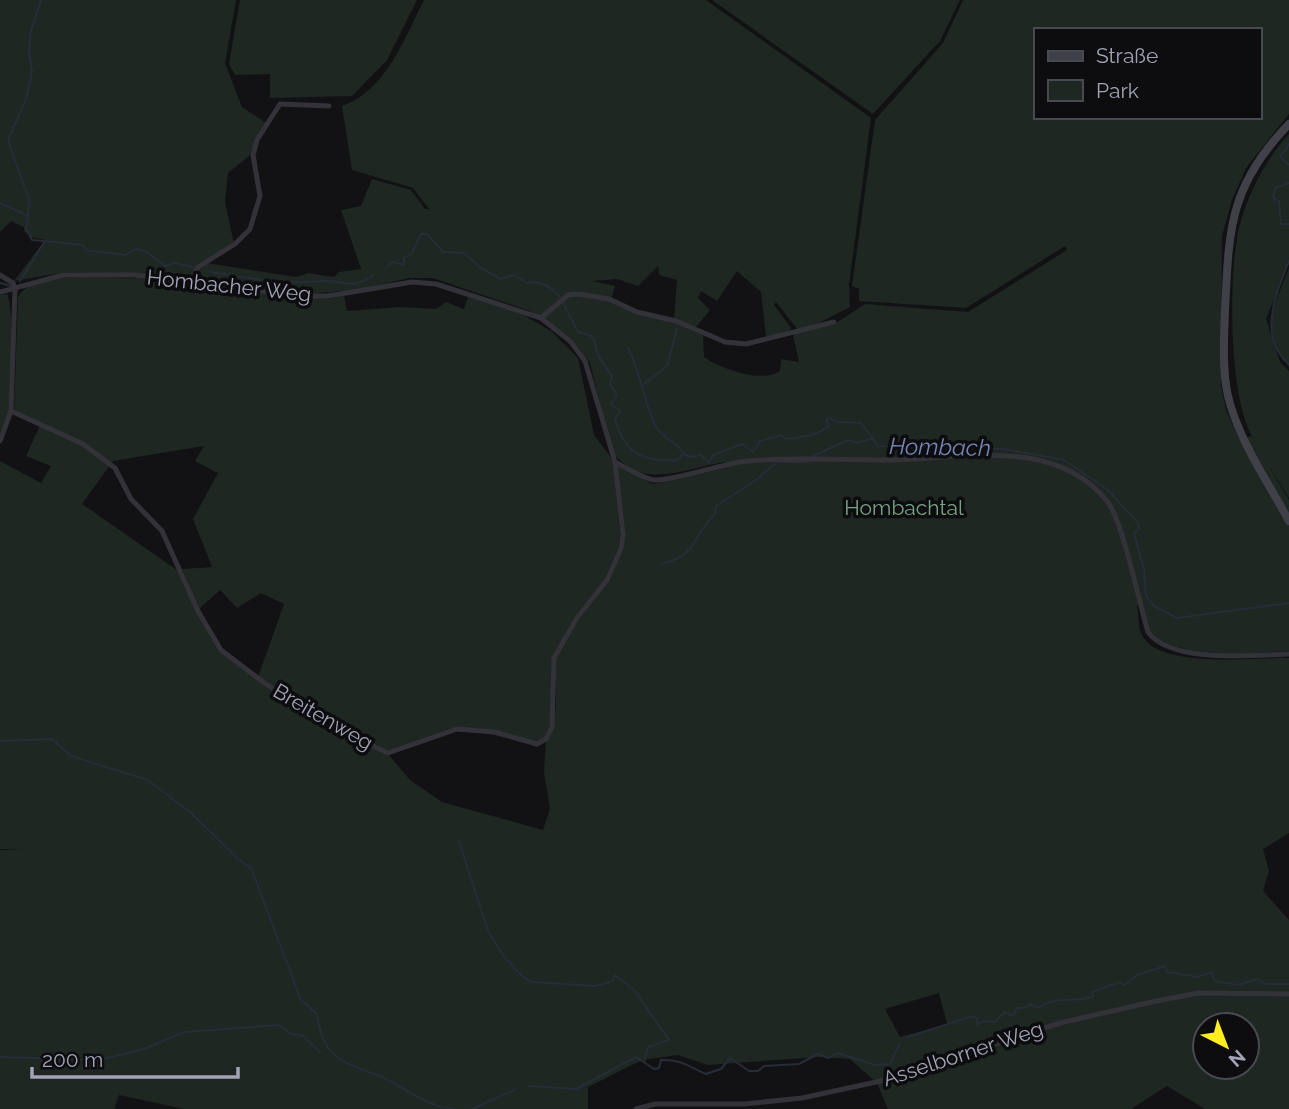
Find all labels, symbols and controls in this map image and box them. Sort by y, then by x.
legend [1034,28,1261,119]
text: Straße [1096,43,1158,68]
text: Park [1096,78,1139,103]
street label: Hombacher Weg [146,264,312,307]
water label: Hombach [889,432,991,461]
park label: Hombachtal [844,495,964,520]
street label: Breitenweg [269,678,378,755]
north arrow [1191,1011,1261,1081]
street label: Asselborner Weg [880,1016,1046,1091]
scale bar [32,1036,238,1080]
text: N [1225,1046,1250,1072]
text: 200 m [42,1047,103,1072]

